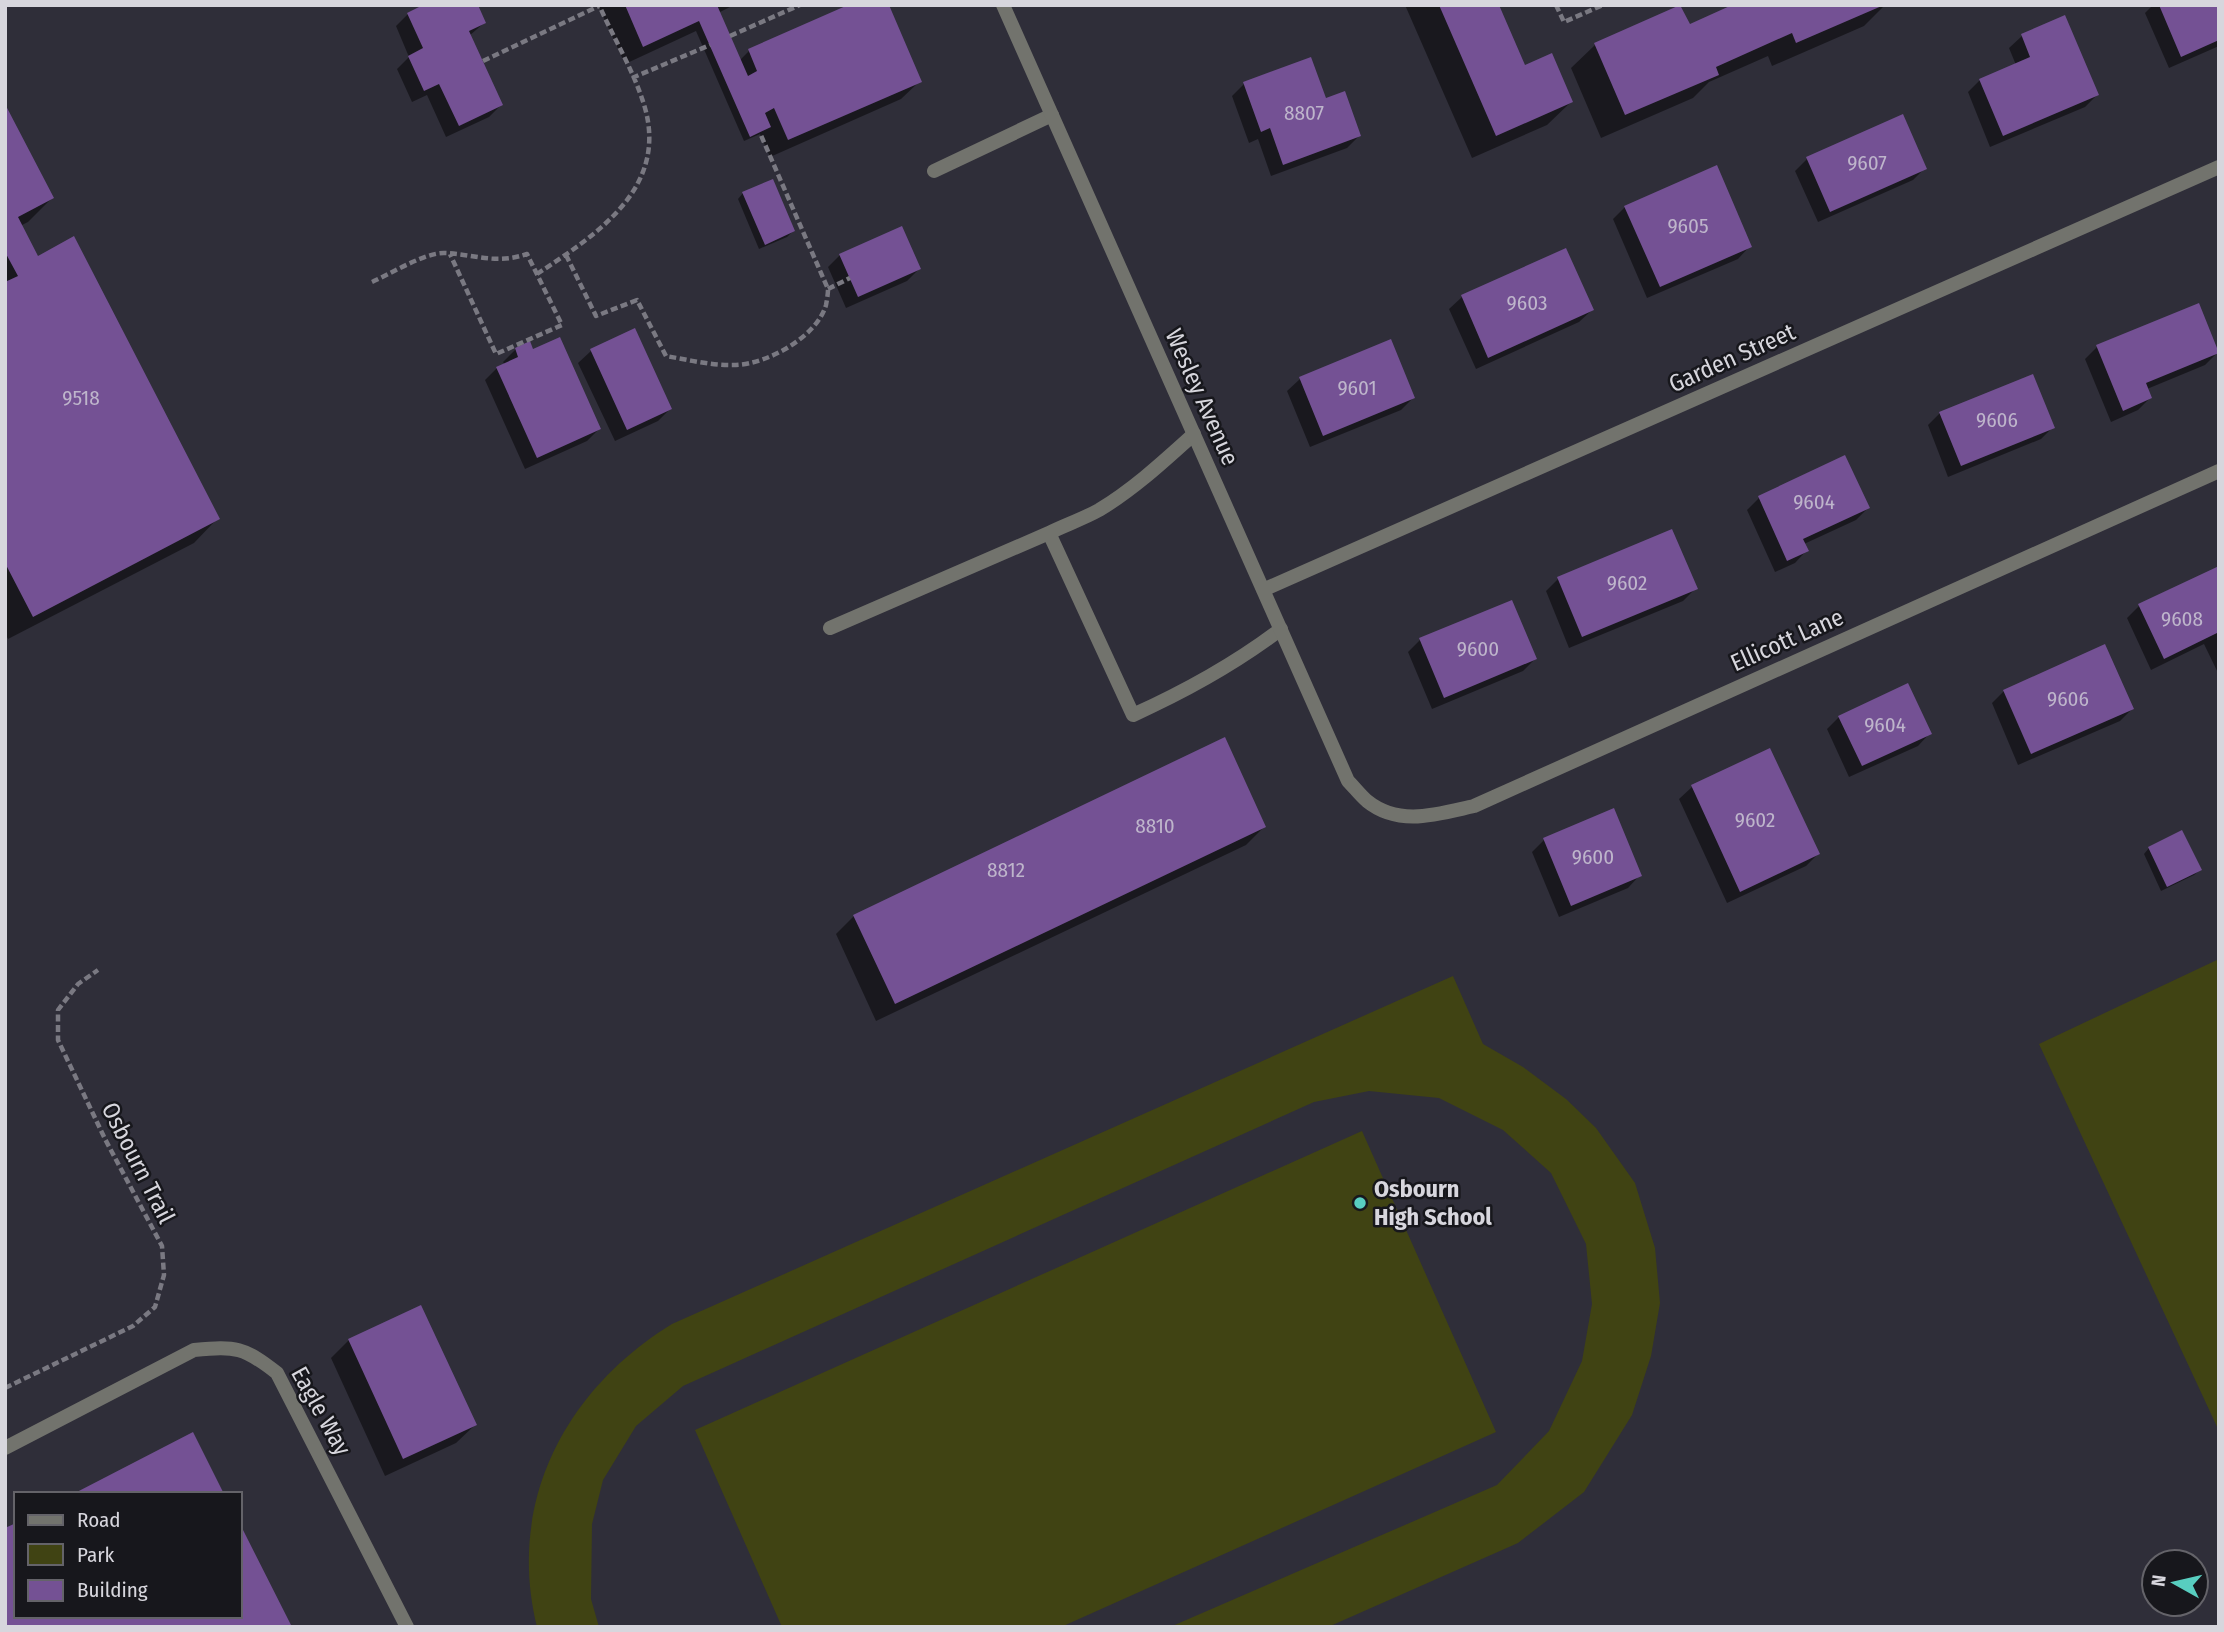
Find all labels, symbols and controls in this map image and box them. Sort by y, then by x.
house number: 8807 [1284,100,1324,126]
house number: 9607 [1847,150,1887,176]
house number: 9605 [1667,213,1709,239]
house number: 9603 [1507,290,1547,316]
street label: Garden Street [1665,318,1800,398]
street label: Wesley Avenue [1159,324,1245,470]
house number: 9601 [1337,375,1377,401]
house number: 9518 [62,385,100,411]
house number: 9606 [1976,407,2018,433]
house number: 9604 [1793,489,1835,515]
house number: 9602 [1607,570,1647,596]
street label: Ellicott Lane [1726,603,1848,677]
house number: 9608 [2161,606,2203,632]
house number: 9600 [1457,636,1499,662]
house number: 9606 [2047,686,2089,712]
house number: 9604 [1864,712,1906,738]
house number: 9602 [1735,807,1775,833]
house number: 8810 [1135,813,1175,839]
house number: 9600 [1572,844,1614,870]
house number: 8812 [987,857,1025,883]
street label: Osbourn Trail [96,1098,180,1228]
place label: Osbourn High School [1374,1175,1492,1231]
marker: Osbourn High School [1352,1195,1368,1211]
street label: Eagle Way [285,1362,357,1460]
legend [14,1492,242,1618]
text: Road [77,1507,121,1533]
text: Park [77,1542,115,1568]
north arrow [2140,1548,2210,1618]
text: N [2146,1573,2171,1588]
text: Building [77,1577,148,1603]

